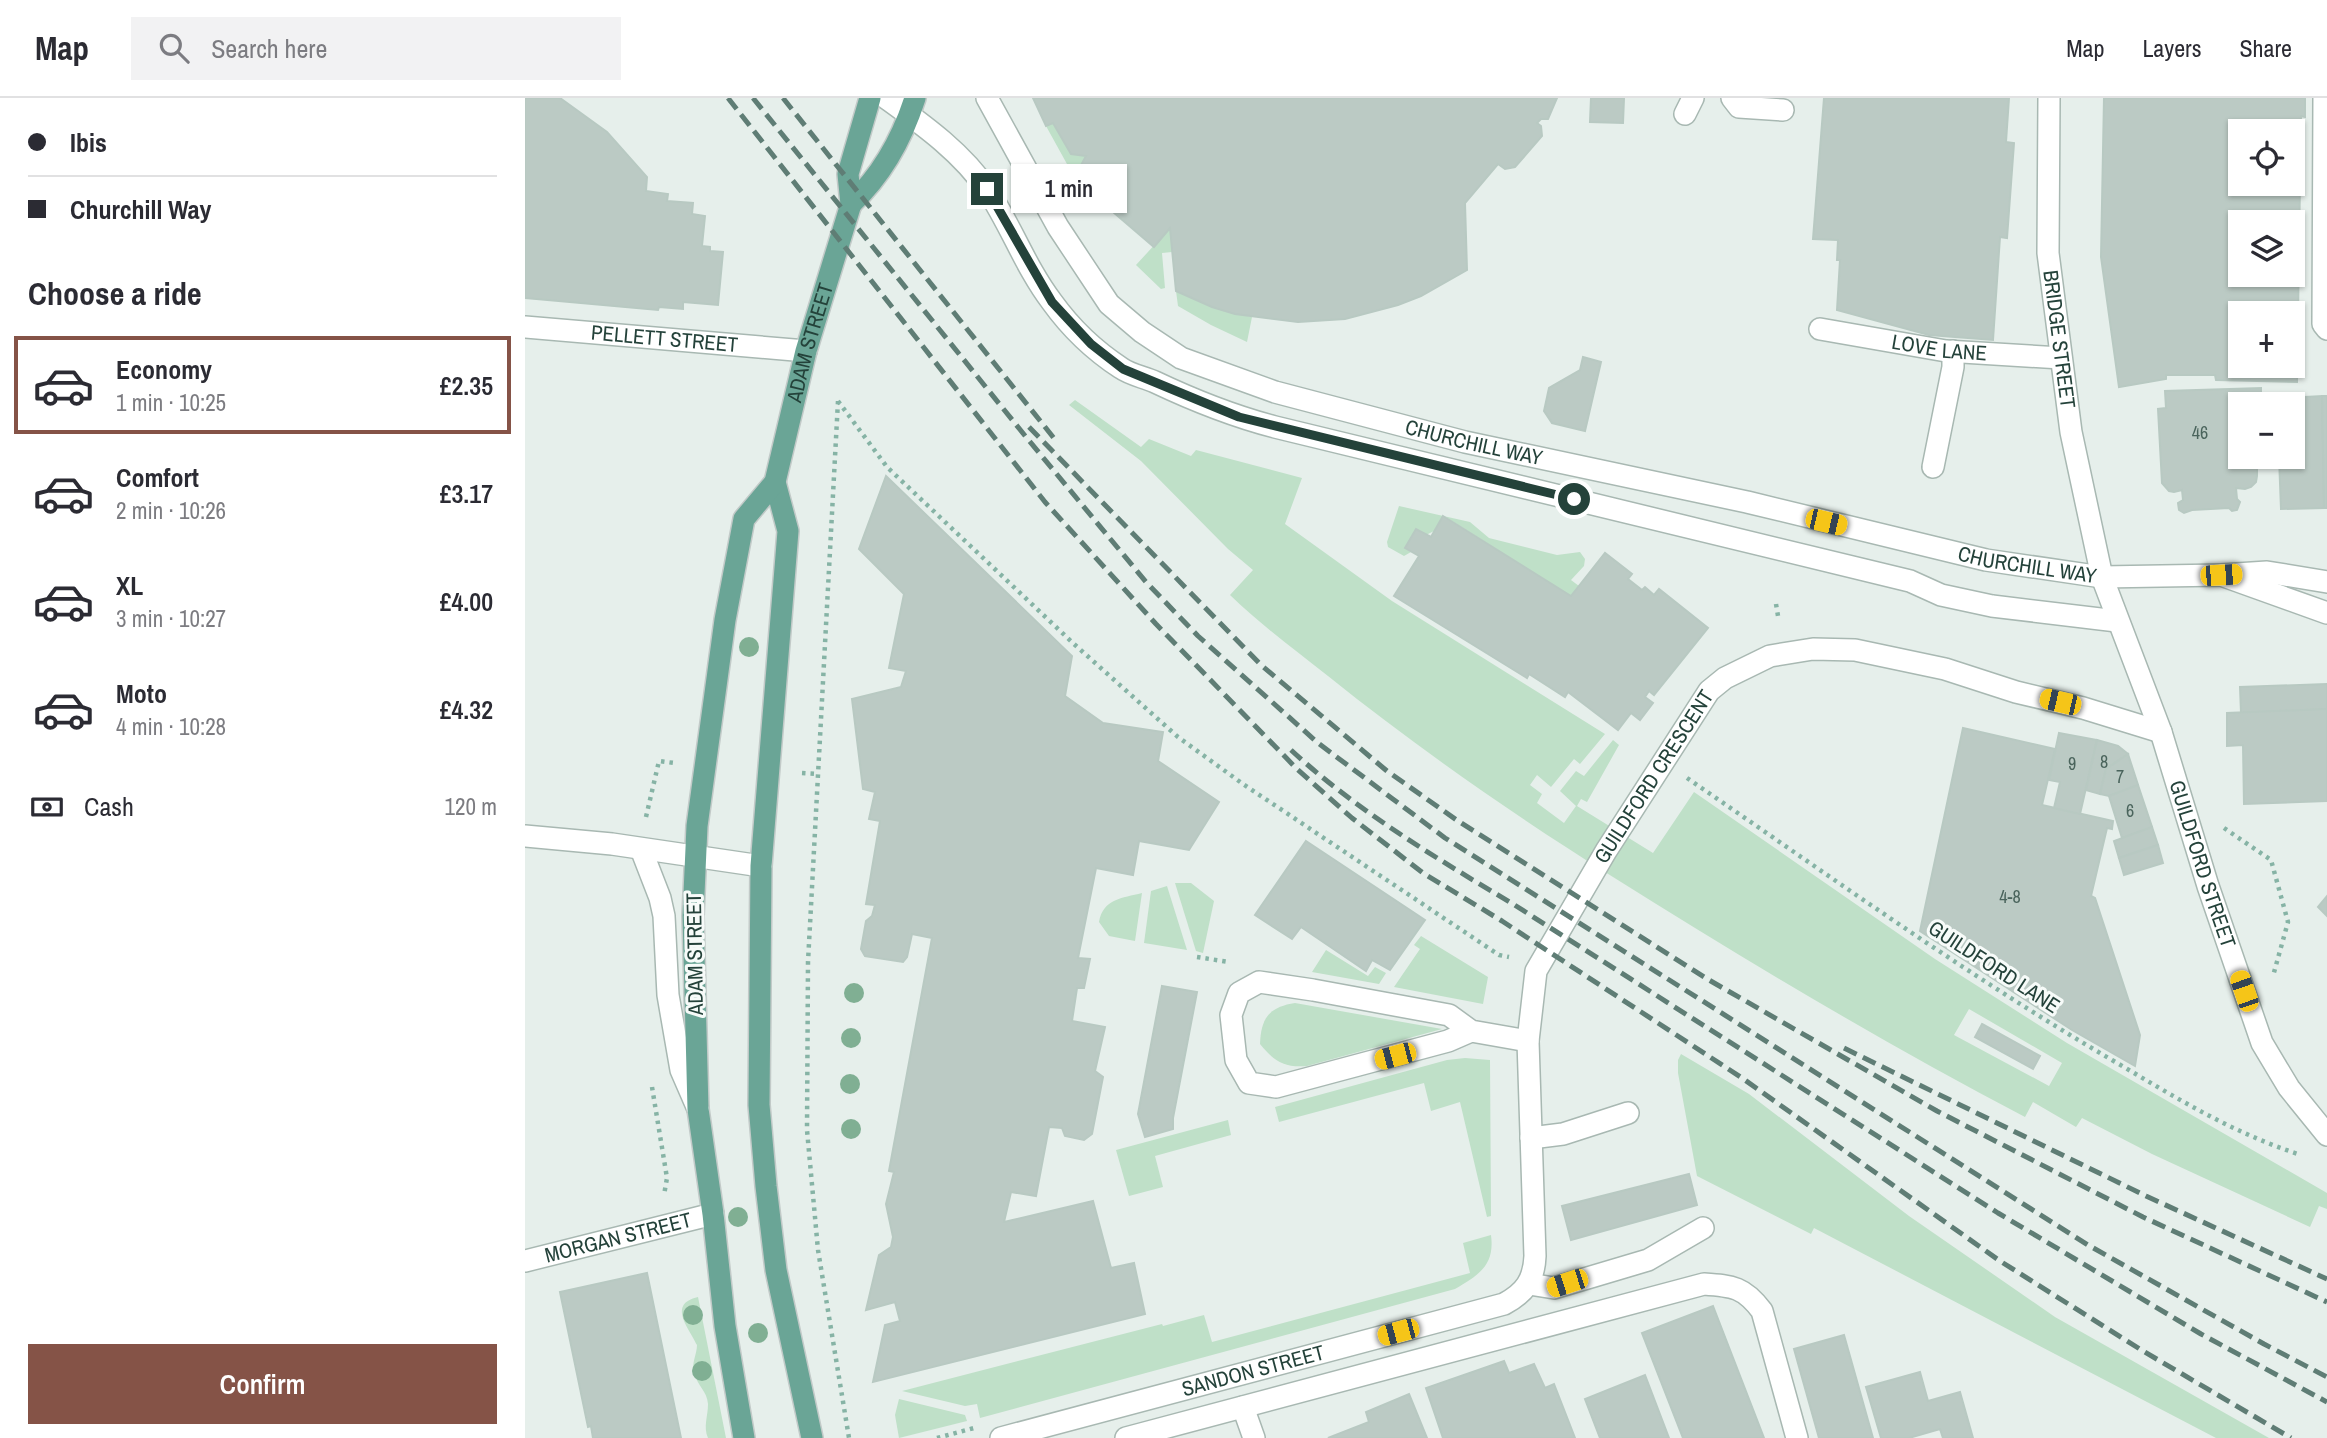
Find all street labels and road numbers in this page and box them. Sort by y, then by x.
street label: BRIDGE STREET [2036,269,2083,410]
street label: ADAM STREET [779,279,840,406]
street label: PELLETT STREET [590,318,740,359]
street label: LOVE LANE [1890,327,1988,367]
street label: CHURCHILL WAY [1402,412,1546,472]
street label: CHURCHILL WAY [1955,539,2099,590]
street label: GUILDFORD CRESCENT [1587,684,1720,869]
street label: GUILDFORD STREET [2163,777,2243,952]
street label: ADAM STREET [679,892,710,1016]
street label: GUILDFORD LANE [1923,913,2066,1020]
street label: MORGAN STREET [542,1205,695,1270]
street label: SANDON STREET [1179,1337,1328,1403]

